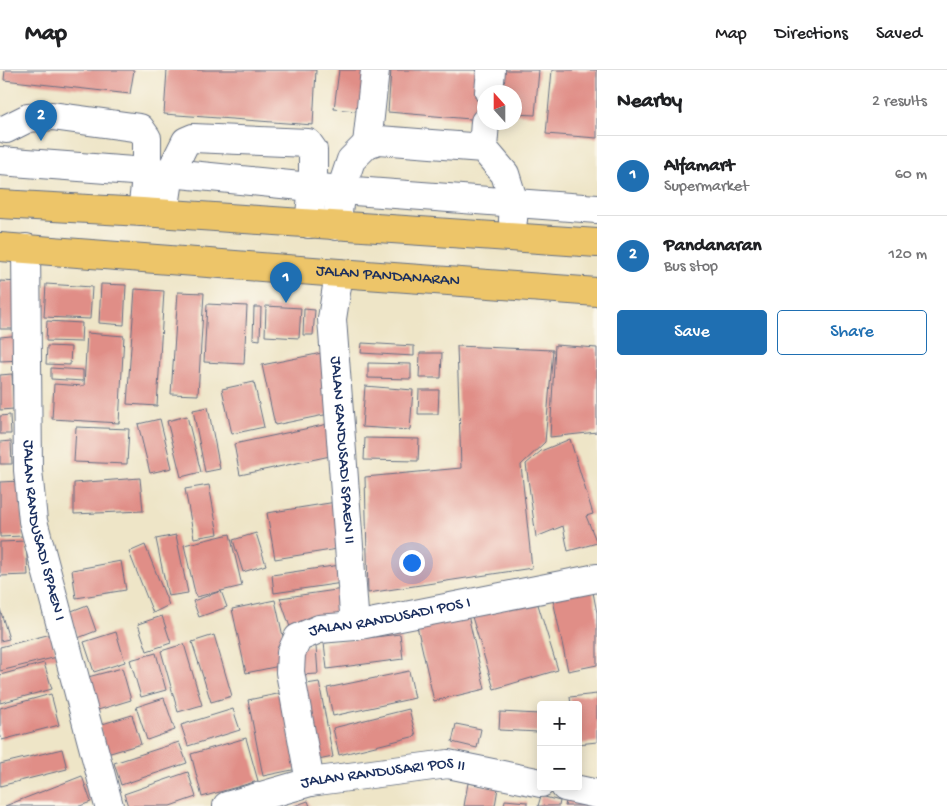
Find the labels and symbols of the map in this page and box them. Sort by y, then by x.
north arrow [477,85,522,130]
pin: 2 [25,100,57,141]
pin: 1 [270,262,302,303]
street label: JALAN PANDANARAN [315,262,460,291]
street label: JALAN RANDUSADI SPAEN II [325,356,358,545]
street label: JALAN RANDUSADI SPAEN I [18,440,69,623]
your location [399,550,425,576]
street label: JALAN RANDUSADI POS I [306,594,472,642]
street label: JALAN RANDUSARI POS II [298,754,467,794]

